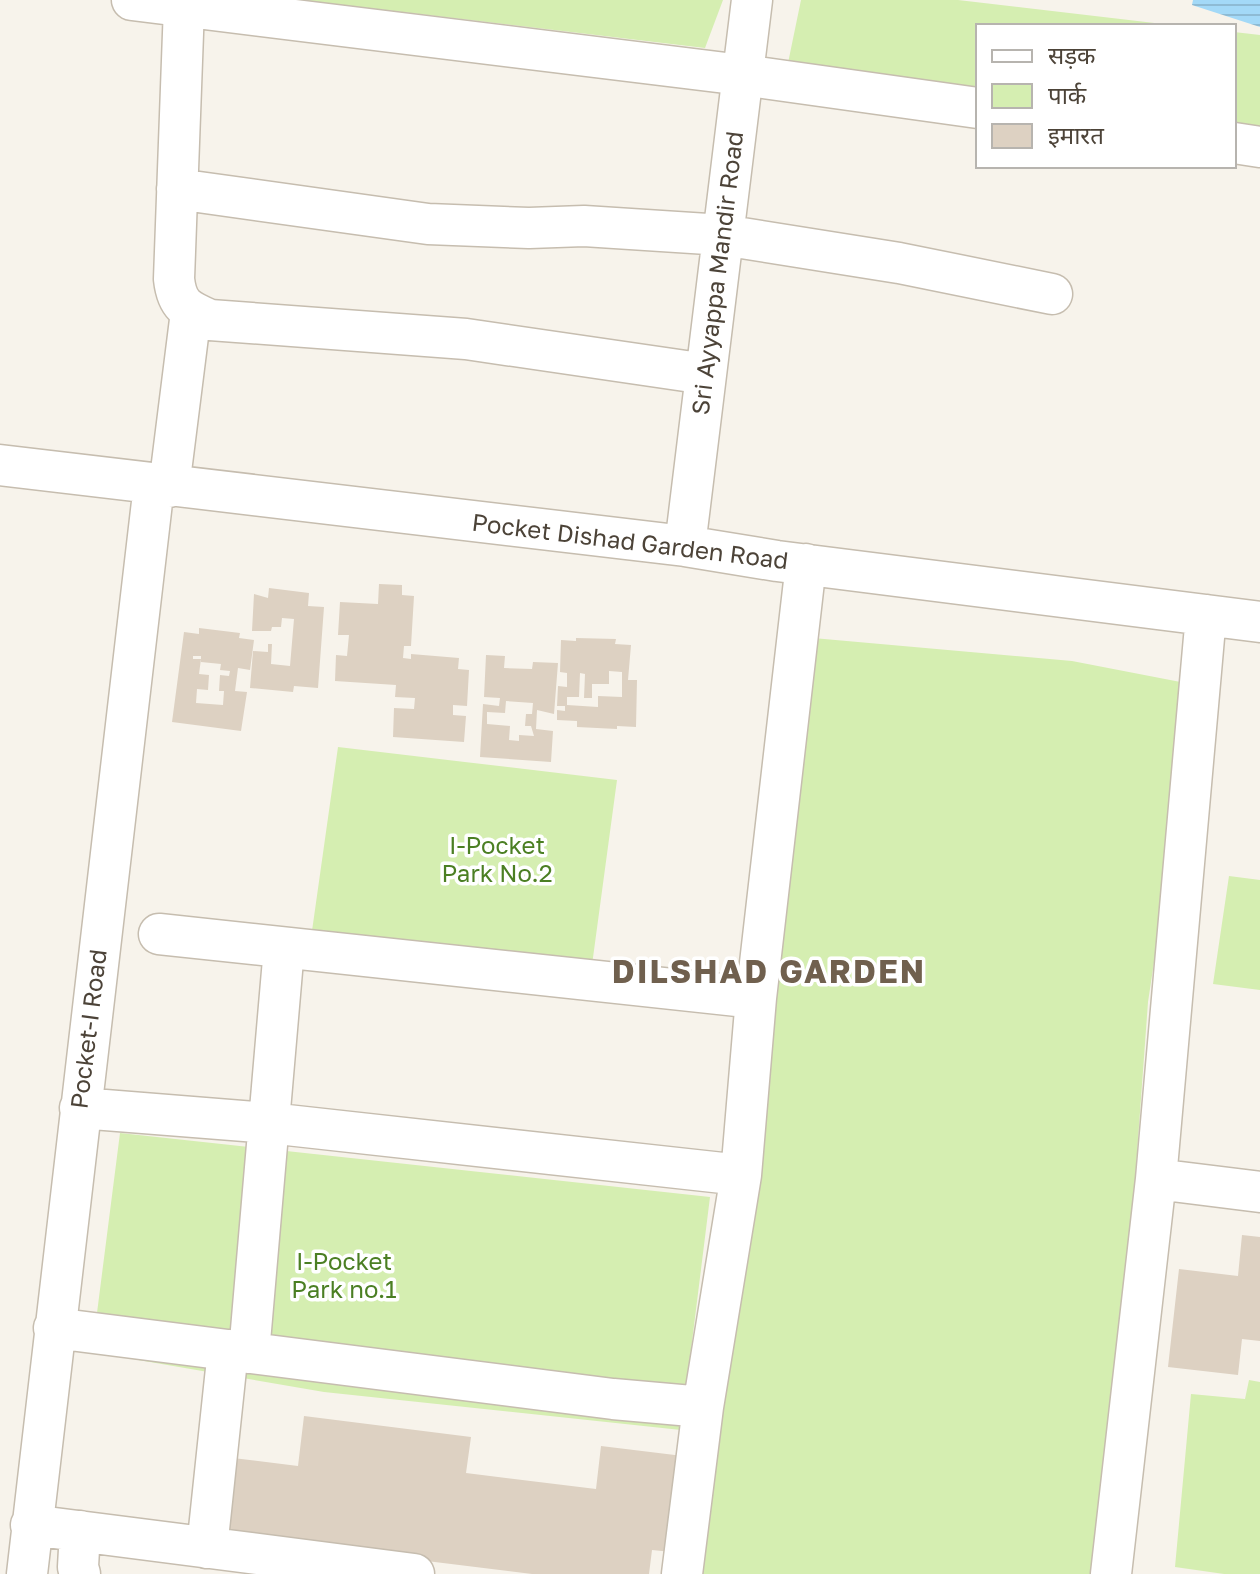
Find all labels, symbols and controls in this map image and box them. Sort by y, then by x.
legend [976,24,1236,168]
text: सड़क [1048,40,1096,69]
text: पार्क [1048,80,1087,109]
text: इमारत [1048,120,1105,149]
street label: Sri Ayyappa Mandir Road [685,129,748,416]
street label: Pocket Dishad Garden Road [470,507,790,574]
park label: I-Pocket Park No.2 [441,830,553,887]
street label: Pocket-I Road [63,947,112,1110]
district label: DILSHAD GARDEN [612,952,926,990]
park label: I-Pocket Park no.1 [291,1246,397,1303]

